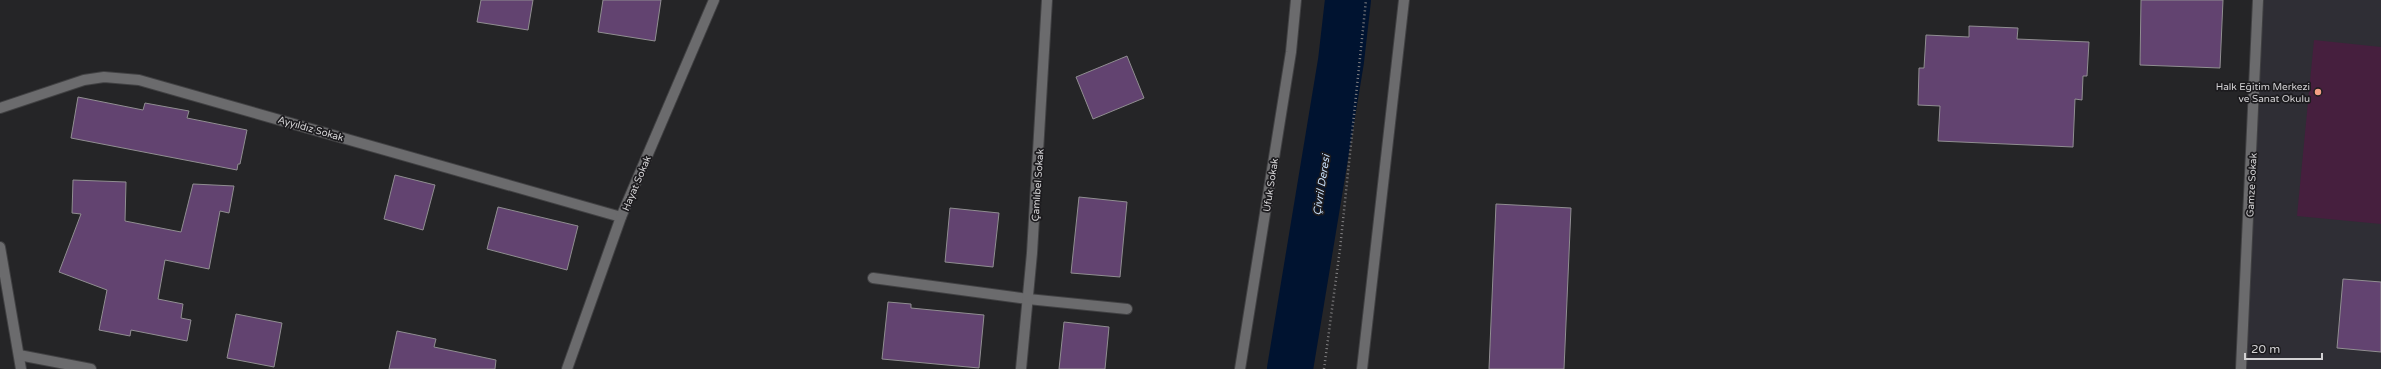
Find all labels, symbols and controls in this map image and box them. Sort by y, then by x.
place label: Halk Eğitim Merkezi ve Sanat Okulu [2216,81,2310,105]
marker: Halk Eğitim Merkezi ve Sanat Okulu [2313,87,2323,97]
street label: Ayyıldız Sokak [276,114,346,144]
street label: Çamlıbel Sokak [1029,148,1047,222]
street label: Gamze Sokak [2244,152,2260,217]
street label: Hayat Sokak [620,153,654,213]
water label: Çivril Deresi [1310,153,1333,216]
street label: Ufuk Sokak [1261,157,1281,213]
scale bar [2245,335,2322,361]
text: 20 m [2251,342,2280,356]

